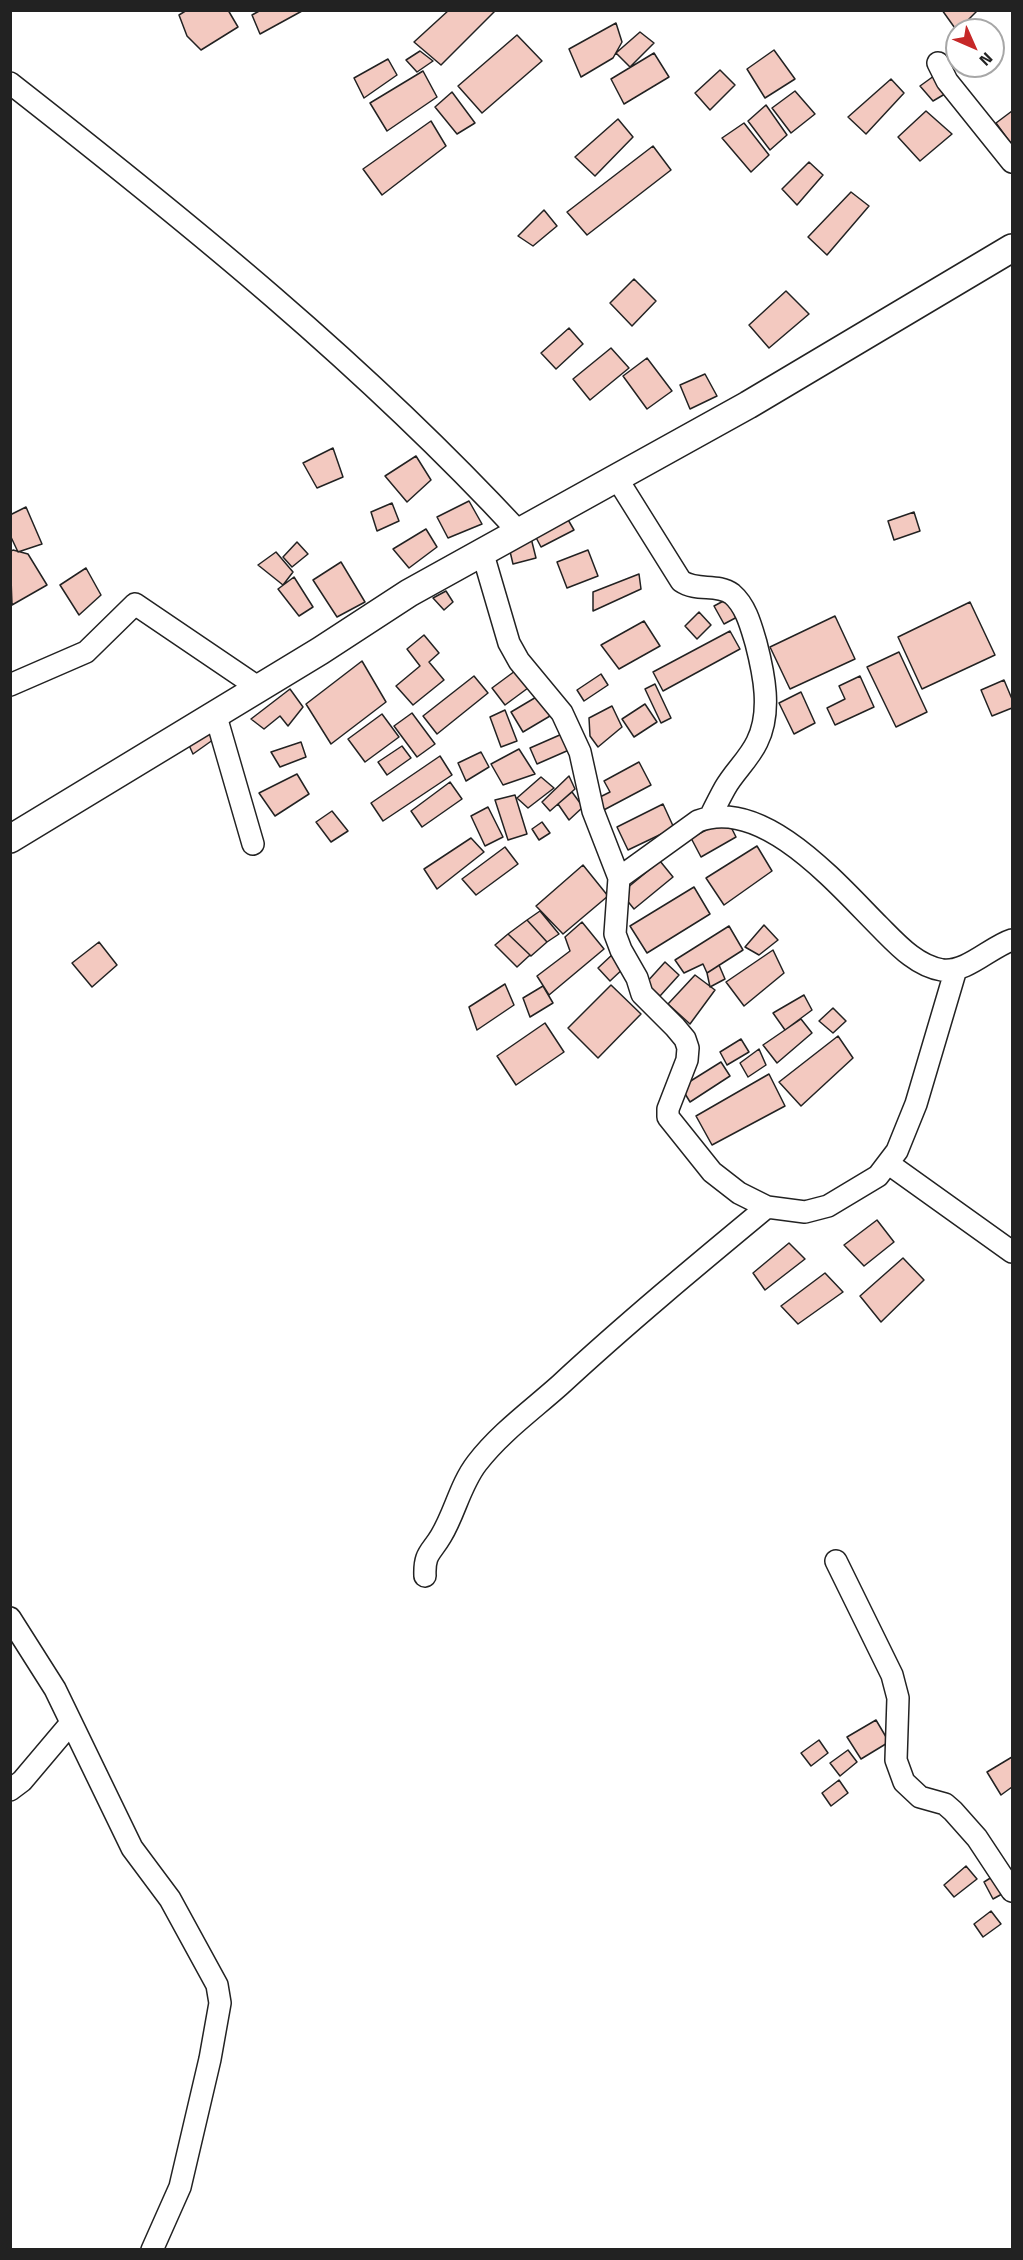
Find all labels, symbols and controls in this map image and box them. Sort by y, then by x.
north arrow [945,18,1005,78]
text: N [974,47,999,72]

